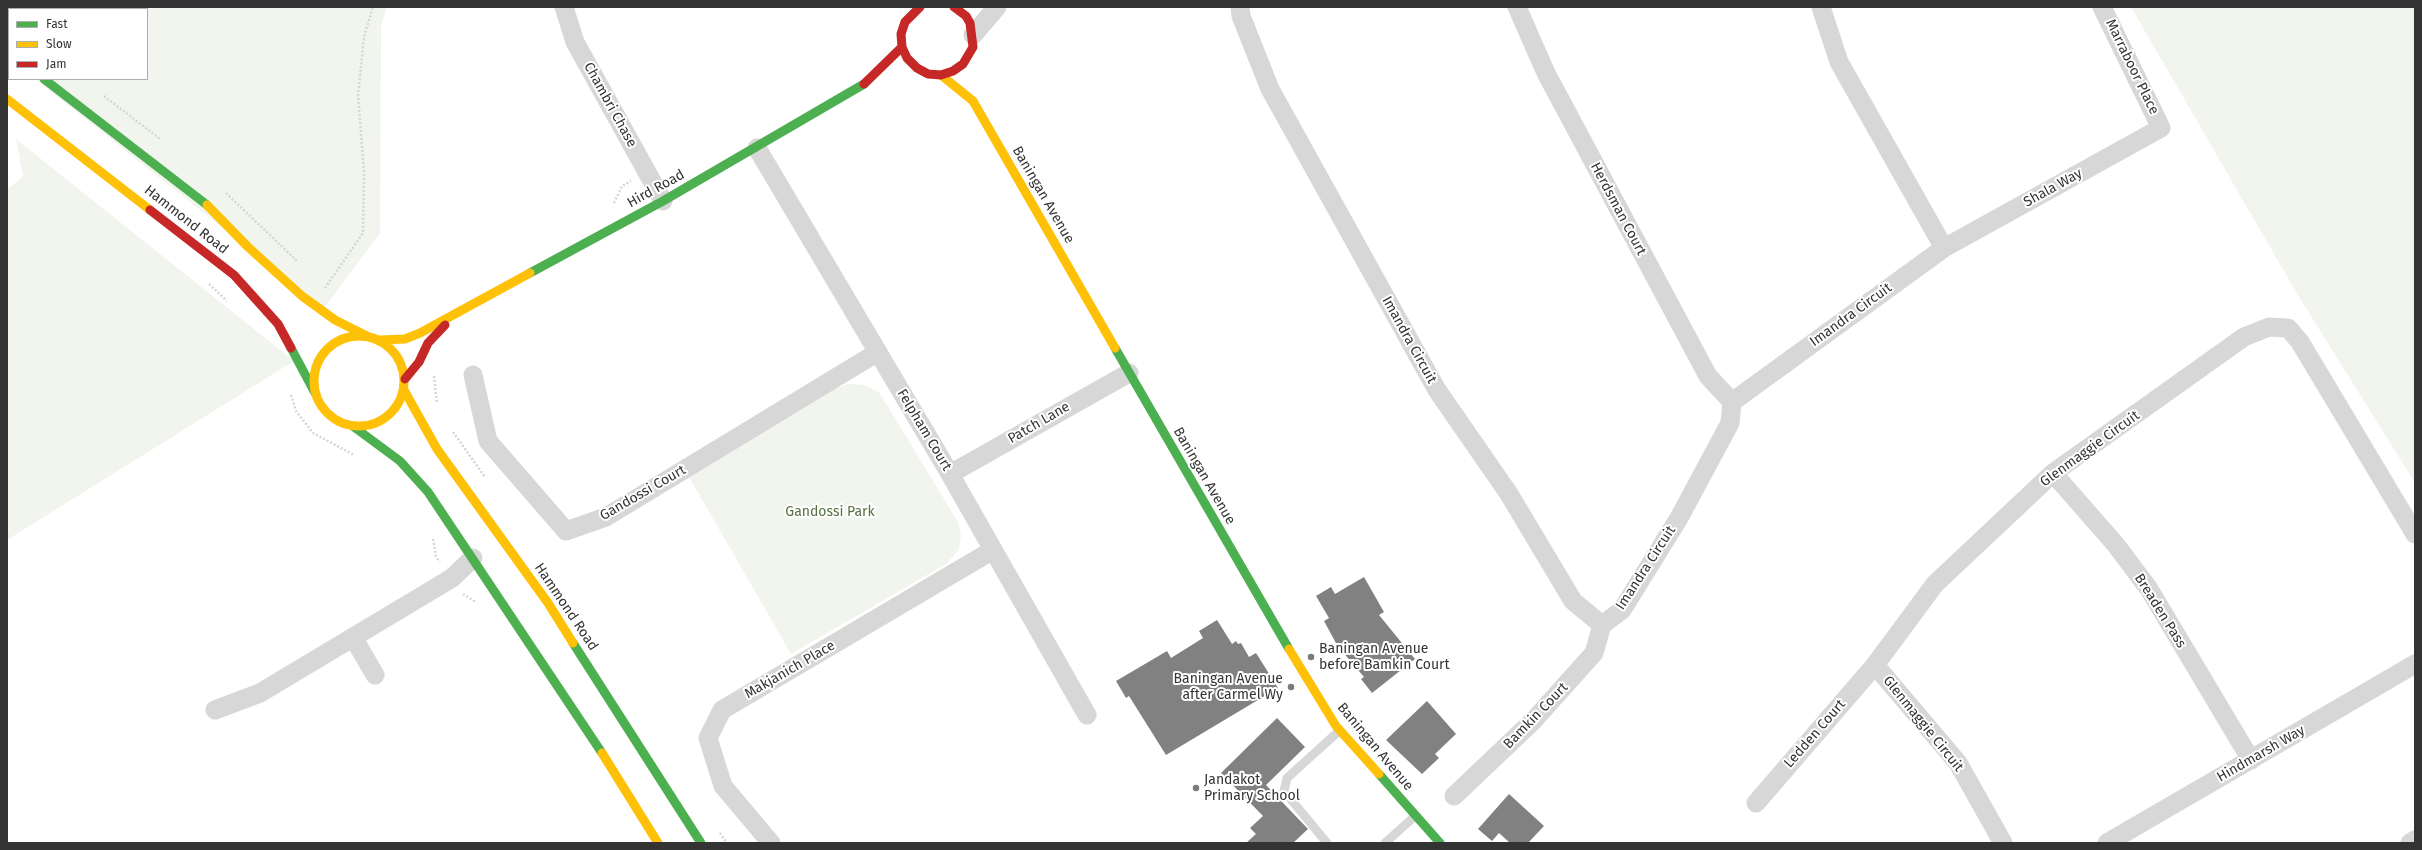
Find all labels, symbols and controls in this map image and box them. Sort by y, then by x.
legend [8,8,148,80]
text: Fast [46,17,68,31]
street label: Marraboor Place [2102,17,2162,117]
text: Slow [46,37,72,51]
text: Jam [46,57,66,71]
street label: Chambri Chase [580,60,640,150]
street label: Baningan Avenue [1008,143,1078,247]
street label: Herdsman Court [1586,160,1650,258]
street label: Shala Way [2021,165,2085,211]
street label: Hird Road [624,166,688,212]
street label: Hammond Road [141,182,231,258]
street label: Imandra Circuit [1807,280,1895,350]
street label: Imandra Circuit [1378,293,1440,387]
street label: Felpham Court [893,386,955,474]
street label: Patch Lane [1005,399,1073,447]
street label: Glenmaggie Circuit [2037,407,2143,491]
street label: Baningan Avenue [1169,424,1239,528]
street label: Gandossi Court [597,462,689,524]
park label: Gandossi Park [785,504,875,520]
street label: Imandra Circuit [1613,523,1679,613]
street label: Hammond Road [531,560,601,654]
street label: Breaden Pass [2131,571,2189,651]
street label: Makjanich Place [742,637,838,703]
place label: Baningan Avenue before Bamkin Court [1319,641,1449,674]
marker: Baningan Avenue before Bamkin Court [1306,652,1316,662]
place label: Baningan Avenue after Carmel Wy [1174,671,1283,704]
street label: Glenmaggie Circuit [1879,673,1967,775]
street label: Bamkin Court [1500,679,1572,753]
marker: Baningan Avenue after Carmel Wy [1286,682,1296,692]
street label: Ledden Court [1781,696,1849,772]
street label: Baningan Avenue [1333,700,1417,794]
street label: Hindmarsh Way [2214,722,2308,786]
place label: Jandakot Primary School [1204,772,1300,804]
marker: Jandakot Primary School [1191,783,1201,793]

